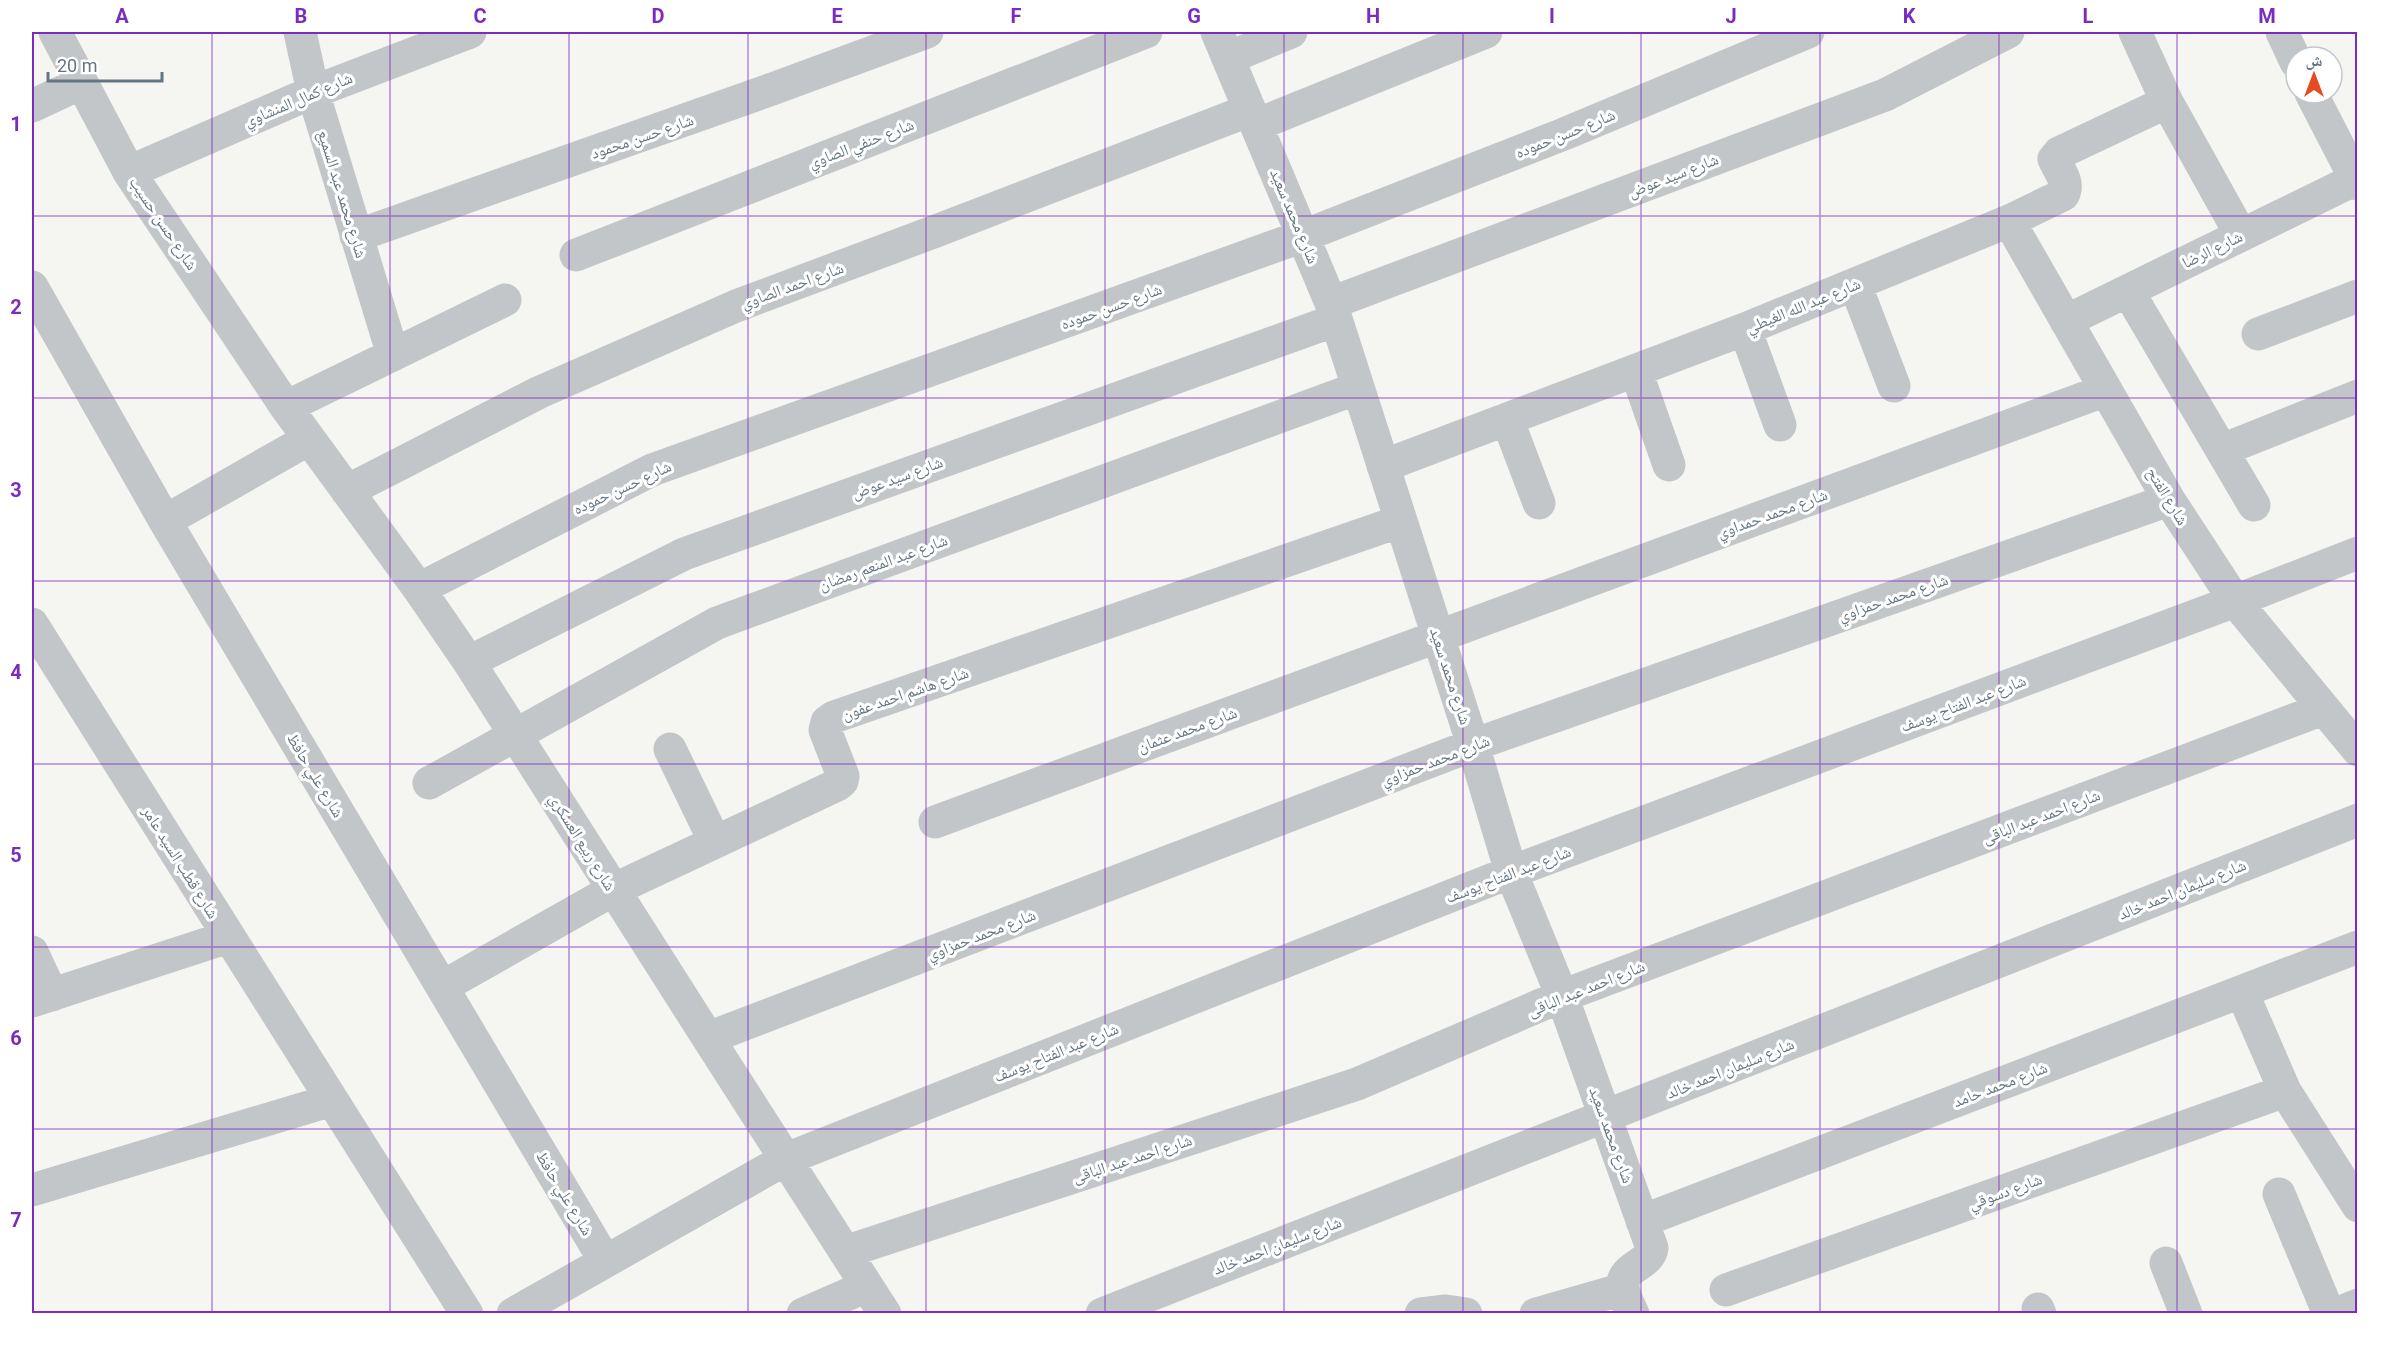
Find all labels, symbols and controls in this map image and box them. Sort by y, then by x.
text: A [115,4,129,28]
text: B [295,4,307,28]
text: C [473,4,487,28]
text: D [652,4,665,28]
text: E [831,4,843,28]
text: F [1011,4,1022,28]
text: G [1187,4,1201,28]
text: H [1366,4,1380,28]
text: I [1549,4,1555,28]
text: J [1725,4,1737,28]
text: K [1903,4,1916,28]
text: L [2083,4,2094,28]
text: M [2258,4,2276,28]
scale bar [48,45,162,83]
north arrow [2284,45,2344,105]
text: ش [2306,51,2323,70]
text: 20 m [57,55,97,76]
street label: شارع كمال المنشاوي [241,68,356,134]
street label: شارع حسن حموده [1513,105,1618,163]
street label: شارع حسن محمود [588,110,696,164]
text: 1 [10,112,22,136]
street label: شارع حنفي الصاوي [806,115,918,175]
street label: شارع محمد عبد السميع [313,128,371,261]
street label: شارع سيد عوض [1625,150,1721,202]
street label: شارع محمد سعيد [1265,166,1323,267]
street label: شارع حسن حسيب [125,173,202,274]
street label: شارع الرضا [2179,227,2246,273]
street label: شارع احمد الصاوي [738,258,847,316]
street label: شارع عبد الله الغيطي [1743,274,1864,340]
street label: شارع حسن حموده [1058,279,1165,334]
text: 2 [10,295,22,319]
street label: شارع سيد عوض [849,452,946,504]
street label: شارع حسن حموده [570,456,675,519]
street label: شارع الفتح [2142,464,2192,529]
text: 3 [10,478,22,502]
street label: شارع محمد حمداوي [1714,485,1831,545]
street label: شارع عبد المنعم رمضان [816,530,950,596]
street label: شارع محمد حمزاوي [1836,570,1952,628]
street label: شارع محمد سعيد [1425,625,1475,727]
text: 4 [10,660,22,684]
street label: شارع هاشم احمد عفون [839,663,971,725]
street label: شارع عبد الفتاح يوسف [1898,671,2029,737]
street label: شارع محمد عثمان [1135,703,1240,757]
street label: شارع علي حافظ [280,730,348,822]
street label: شارع محمد حمزاوي [1378,731,1493,793]
street label: شارع احمد عبد الباقى [1980,785,2103,849]
street label: شارع ربيع العسكري [543,790,620,896]
street label: شارع قطب السيد عامر [137,802,223,923]
street label: شارع عبد الفتاح يوسف [1443,842,1574,908]
text: 5 [10,843,22,867]
street label: شارع سليمان احمد خالد [2116,855,2249,925]
street label: شارع محمد حمزاوي [924,905,1039,967]
street label: شارع احمد عبد الباقى [1525,956,1648,1022]
street label: شارع عبد الفتاح يوسف [991,1019,1122,1087]
text: 6 [10,1026,22,1050]
street label: شارع سليمان احمد خالد [1664,1034,1797,1104]
street label: شارع محمد حامد [1950,1058,2050,1112]
street label: شارع محمد سعيد [1584,1084,1638,1186]
street label: شارع احمد عبد الباقى [1070,1130,1195,1188]
street label: شارع علي حافظ [529,1148,597,1240]
street label: شارع دسوقي [1966,1169,2046,1216]
text: 7 [10,1208,22,1232]
street label: شارع سليمان احمد خالد [1210,1212,1344,1280]

